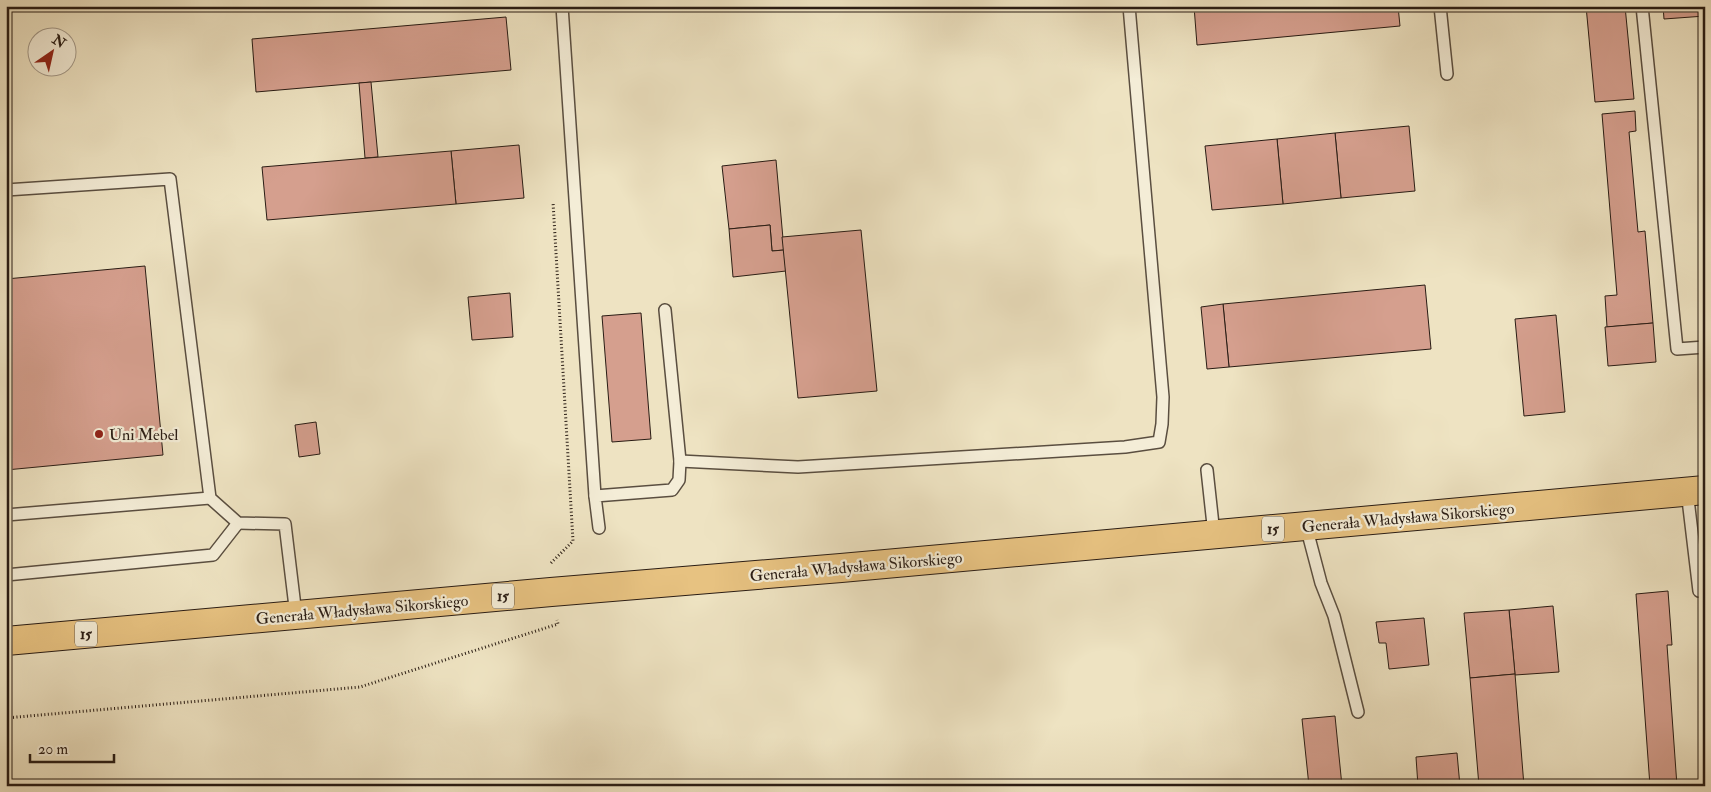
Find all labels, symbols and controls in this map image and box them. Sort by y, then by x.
north arrow [28,28,78,78]
text: N [48,31,69,52]
place label: Uni Mebel [109,425,178,445]
marker: Uni Mebel [93,428,105,440]
street label: Generała Władysława Sikorskiego [1301,499,1516,537]
road number: 15 [1262,516,1284,542]
street label: Generała Władysława Sikorskiego [749,548,964,586]
road number: 15 [492,584,514,608]
street label: Generała Władysława Sikorskiego [255,591,470,629]
road number: 15 [75,622,97,646]
scale bar [30,732,114,764]
text: 20 m [38,740,68,759]

